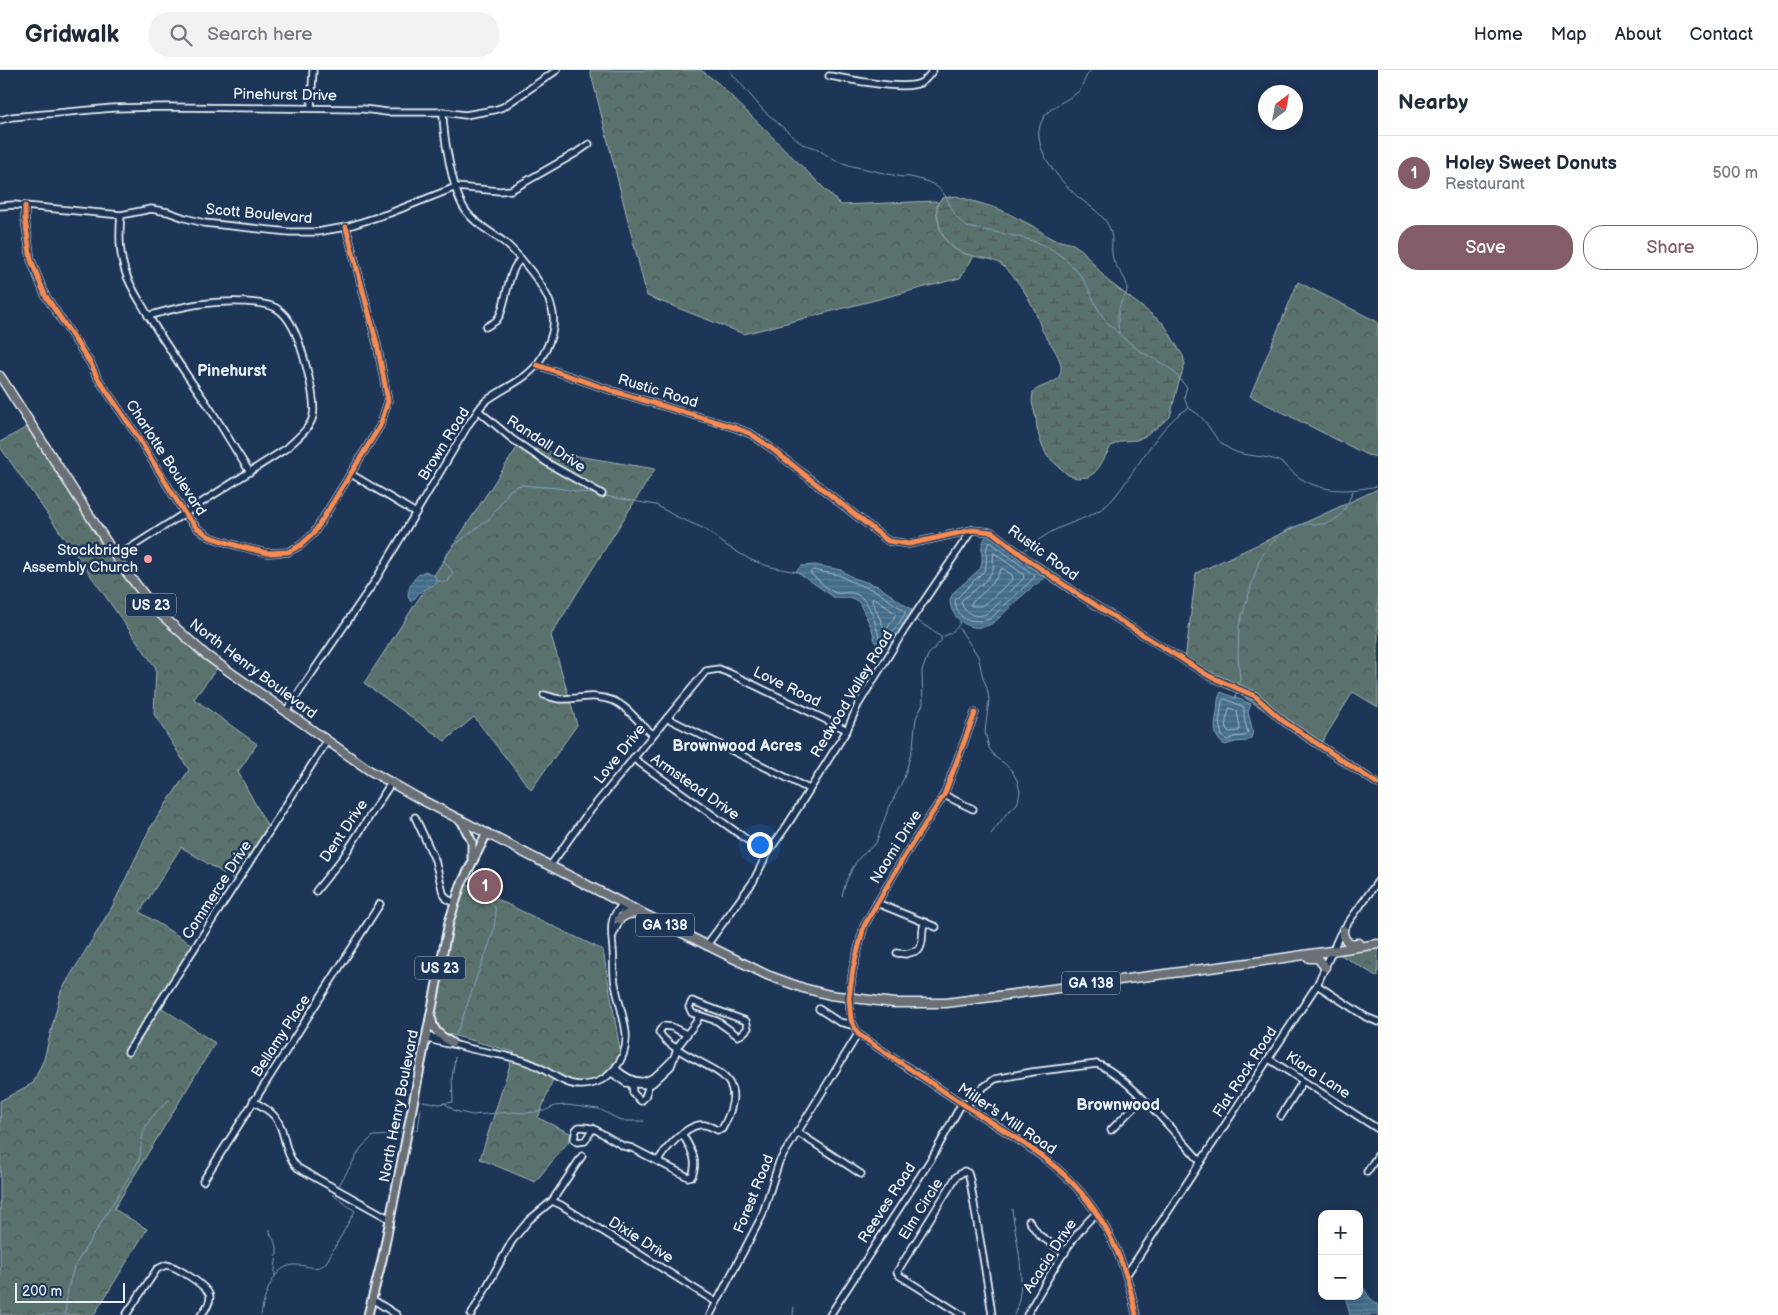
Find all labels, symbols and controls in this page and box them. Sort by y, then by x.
search box [149,12,499,57]
text: Gridwalk [25,20,119,49]
icon: search [167,21,195,49]
text: Search here [207,23,312,46]
text: Home [1474,24,1523,45]
text: Map [1551,24,1587,45]
text: About [1615,24,1662,45]
text: Contact [1690,24,1753,45]
street label: Pinehurst Drive [233,85,337,105]
north arrow [1258,85,1303,130]
text: Nearby [1398,90,1468,115]
text: Holey Sweet Donuts [1445,152,1617,175]
text: 1 [1411,164,1417,183]
text: 500 m [1712,164,1758,183]
text: Restaurant [1445,175,1525,194]
street label: Scott Boulevard [205,200,313,228]
button: Save [1398,225,1573,270]
button: Share [1583,225,1758,270]
district label: Pinehurst [197,362,267,381]
street label: Rustic Road [616,370,700,412]
street label: Charlotte Boulevard [121,396,211,520]
street label: Brown Road [414,404,474,484]
street label: Randall Drive [503,411,589,477]
street label: Rustic Road [1004,521,1082,585]
place label: Stockbridge Assembly Church [23,541,138,577]
marker: Stockbridge Assembly Church [142,553,154,565]
road number: US 23 [126,594,176,616]
street label: North Henry Boulevard [185,615,321,723]
street label: Redwood Valley Road [807,627,897,761]
street label: Love Road [750,662,824,712]
street label: Love Drive [590,720,650,788]
district label: Brownwood Acres [672,737,802,756]
street label: Armstead Drive [647,749,743,825]
street label: Dent Drive [316,796,372,866]
street label: Naomi Drive [866,806,926,887]
your location [747,832,773,858]
street label: Commerce Drive [178,837,256,943]
pin: 1 [469,867,501,905]
road number: GA 138 [636,914,694,936]
road number: US 23 [415,956,465,980]
road number: GA 138 [1062,971,1120,994]
street label: Bellamy Place [247,991,315,1081]
street label: Flat Rock Road [1209,1023,1281,1121]
street label: North Henry Boulevard [375,1028,423,1184]
street label: Kiara Lane [1282,1047,1354,1103]
street label: Miller's Mill Road [954,1079,1060,1159]
district label: Brownwood [1076,1096,1160,1115]
street label: Forest Road [730,1152,778,1236]
street label: Reeves Road [854,1159,920,1247]
street label: Elm Circle [895,1175,947,1243]
map controls [1318,1210,1363,1300]
button: + [1318,1210,1363,1255]
street label: Dixie Drive [605,1213,677,1268]
street label: Acacia Drive [1019,1215,1081,1297]
button: − [1318,1255,1363,1300]
scale bar [15,1280,125,1303]
text: 200 m [22,1283,62,1300]

